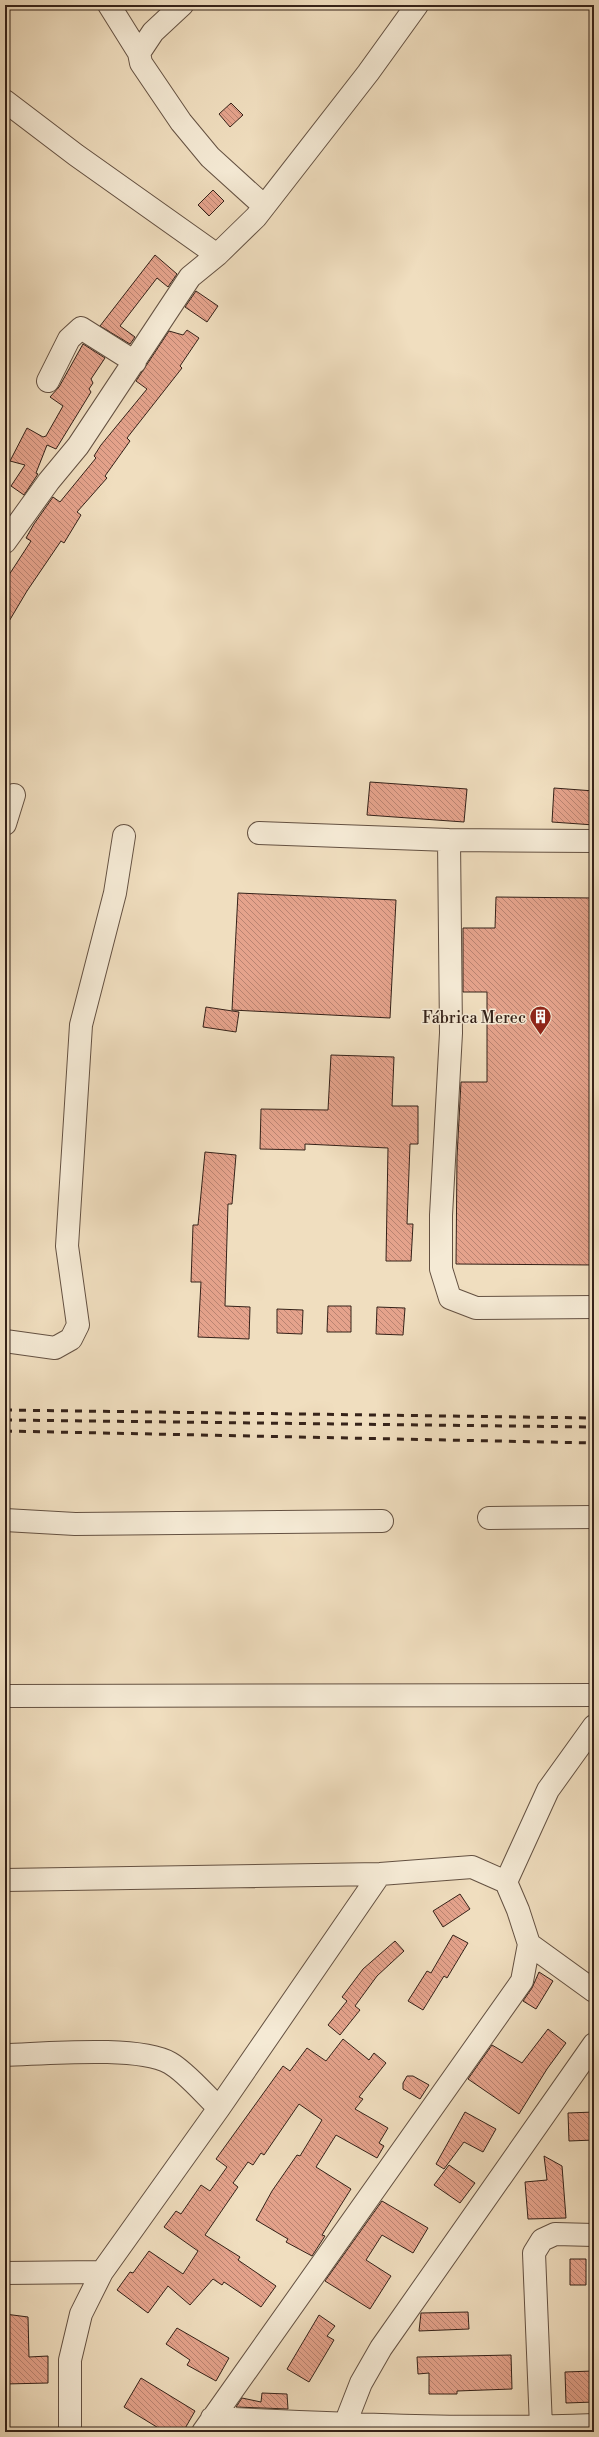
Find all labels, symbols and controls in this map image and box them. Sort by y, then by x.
building icon: Fábrica Merec [528,1004,554,1037]
place label: Fábrica Merec [422,1008,526,1028]

